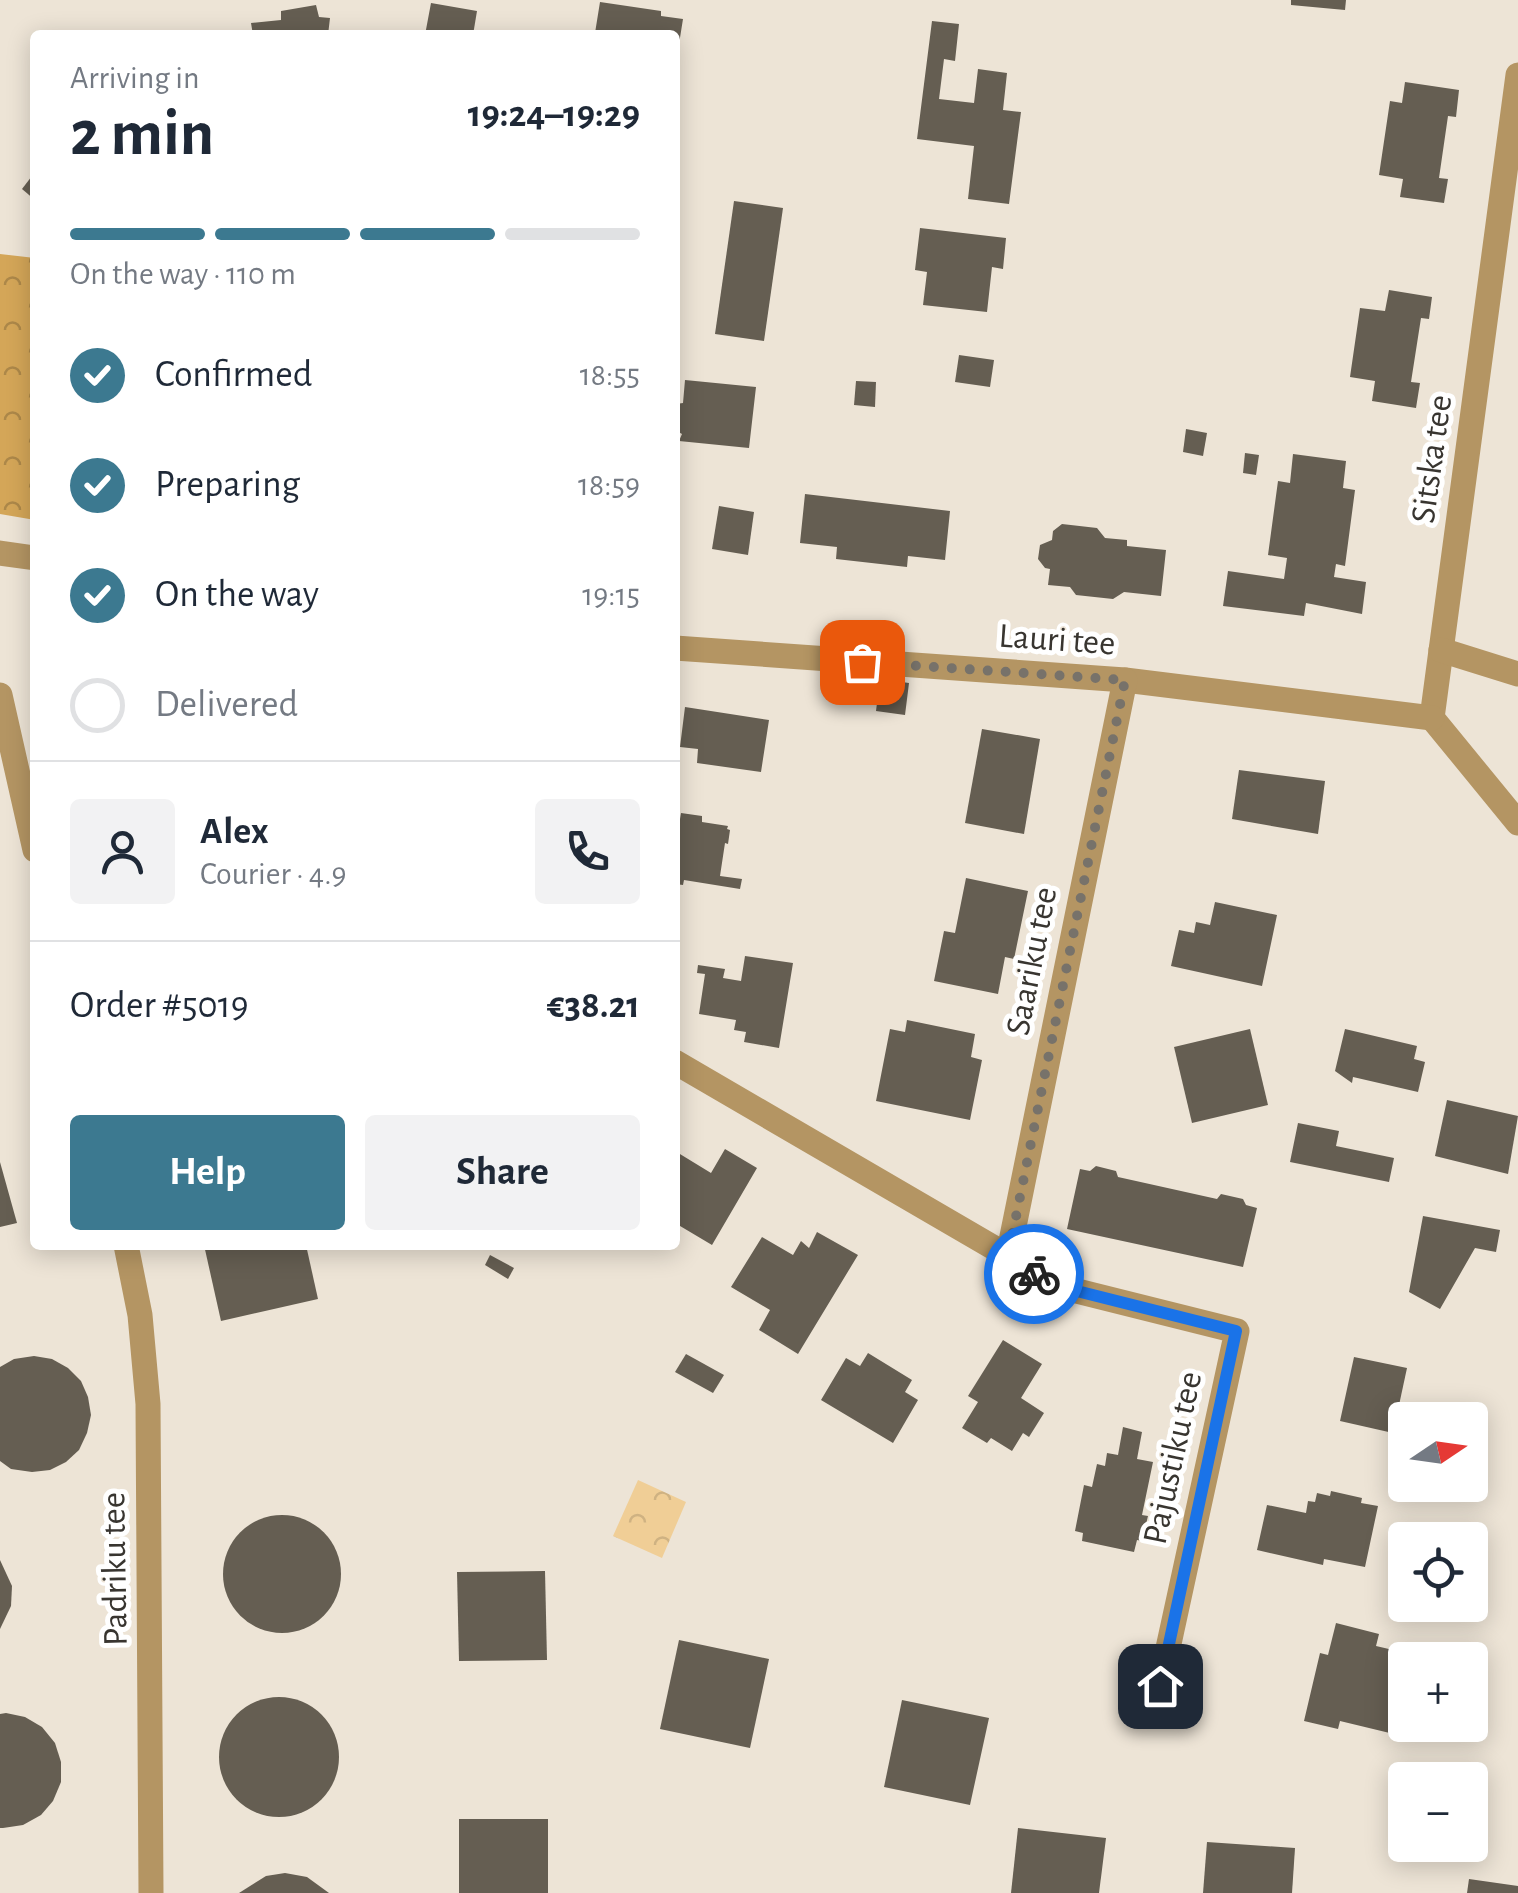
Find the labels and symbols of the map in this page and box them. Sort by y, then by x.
street label: Sitska tee [1406,393,1458,525]
street label: Lauri tee [998,618,1116,662]
pin [820,620,905,705]
street label: Saariku tee [1000,884,1064,1038]
courier [984,1224,1084,1324]
street label: Pajustiku tee [1138,1368,1208,1548]
north arrow [1388,1402,1488,1502]
street label: Padriku tee [96,1492,134,1646]
pin [1118,1644,1203,1729]

